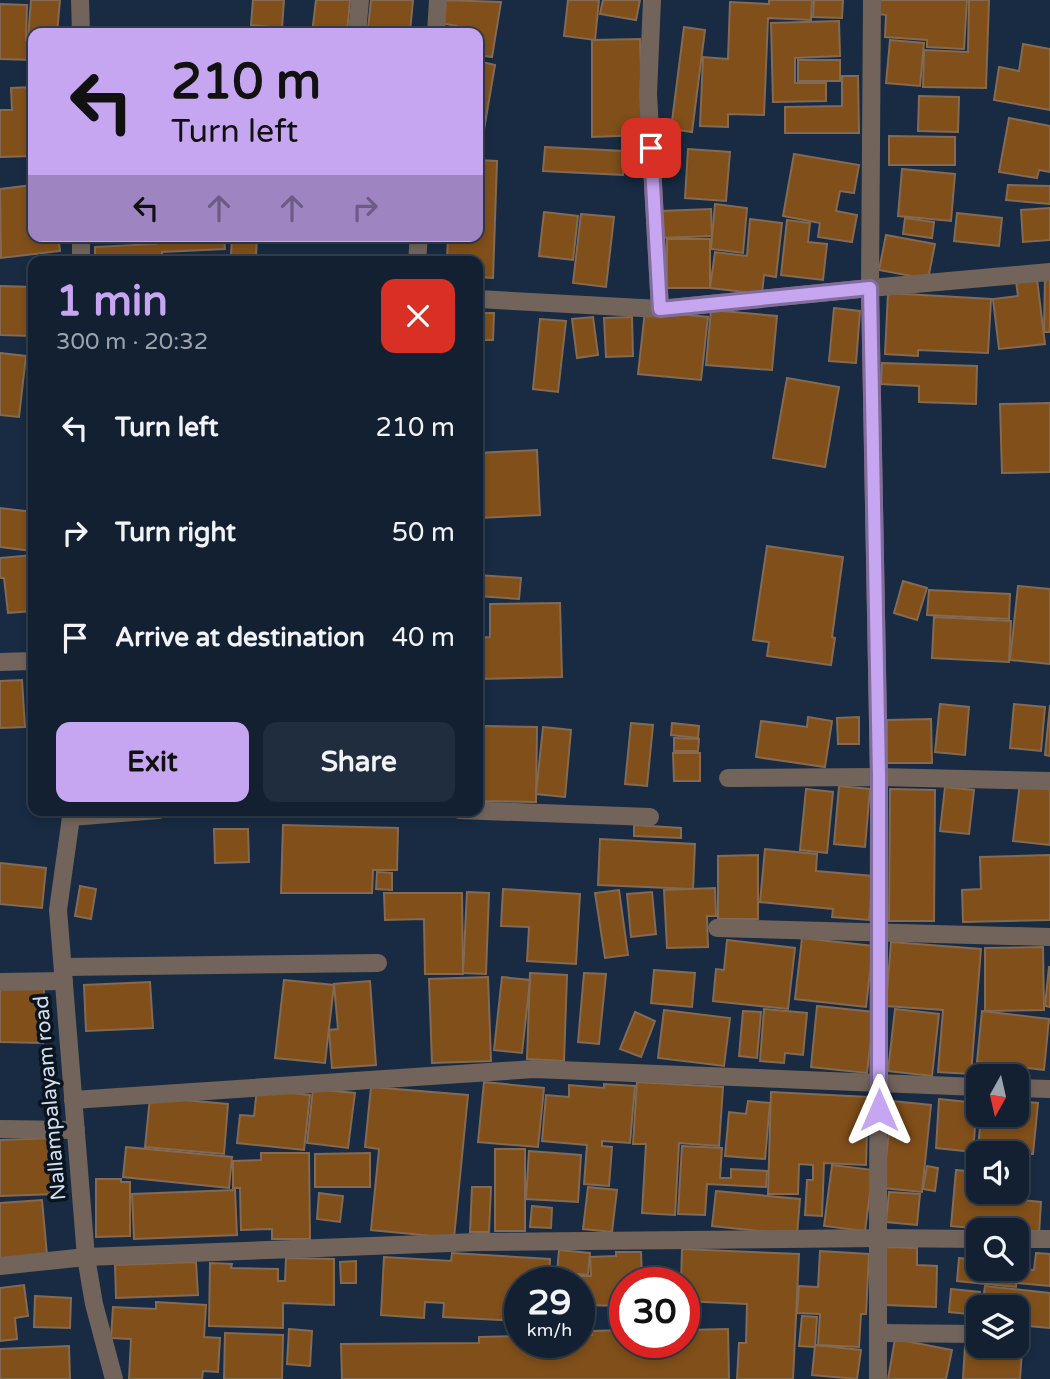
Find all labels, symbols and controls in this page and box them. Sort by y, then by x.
text: 210 m [171,53,321,112]
icon: left [56,56,147,147]
text: Turn left [171,113,298,151]
pin [621,118,681,178]
icon: arrive [632,129,670,167]
icon: left [127,189,165,227]
icon: ahead [200,189,238,227]
icon: ahead [273,189,311,227]
icon: right [346,189,384,227]
text: 1 min [56,276,168,327]
button: close [381,279,455,353]
text: 300 m · 20:32 [56,328,208,356]
icon: left [56,409,94,447]
text: Turn left [115,412,218,443]
text: 210 m [375,412,455,443]
icon: right [56,514,94,552]
text: Turn right [115,517,236,548]
text: 50 m [392,517,455,548]
icon: arrive [56,619,94,657]
text: Arrive at destination [115,622,365,653]
text: 40 m [392,622,455,653]
button: Exit [56,722,249,802]
button: Share [263,722,455,802]
street label: Nallampalayam road [29,995,71,1201]
north arrow [966,1064,1029,1127]
map controls [966,1064,1029,1358]
position arrow [842,1073,916,1147]
button: sound [966,1141,1029,1204]
button: search [966,1218,1029,1281]
speed limit sign: 30 [609,1267,700,1358]
text: 29 [528,1282,571,1324]
button: layers [966,1295,1029,1358]
text: km/h [527,1319,572,1341]

